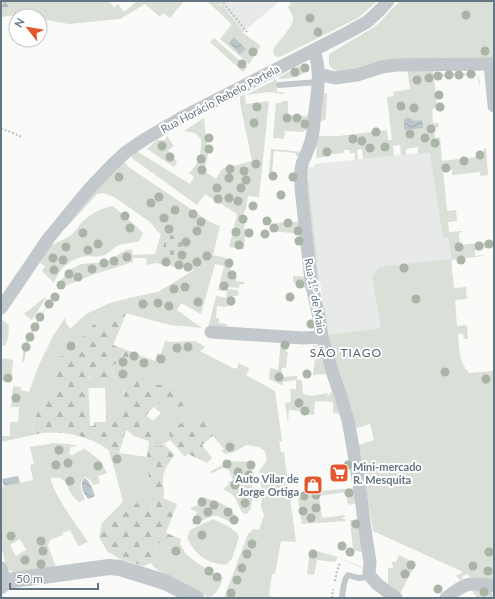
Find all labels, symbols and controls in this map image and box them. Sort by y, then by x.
north arrow [8,8,48,48]
text: N [11,16,27,30]
street label: Rua Horácio Rebelo Portela [158,62,281,135]
street label: Rua 1.º de Maio [302,257,329,335]
district label: SÃO TIAGO [310,345,382,360]
place label: Mini-mercado R. Mesquita [353,460,422,486]
supermarket icon: Mini-mercado R. Mesquita [328,462,350,484]
place label: Auto Vilar de Jorge Ortiga [234,472,299,498]
shop icon: Auto Vilar de Jorge Ortiga [302,474,324,496]
scale bar [10,565,98,591]
text: 50 m [16,571,43,586]

